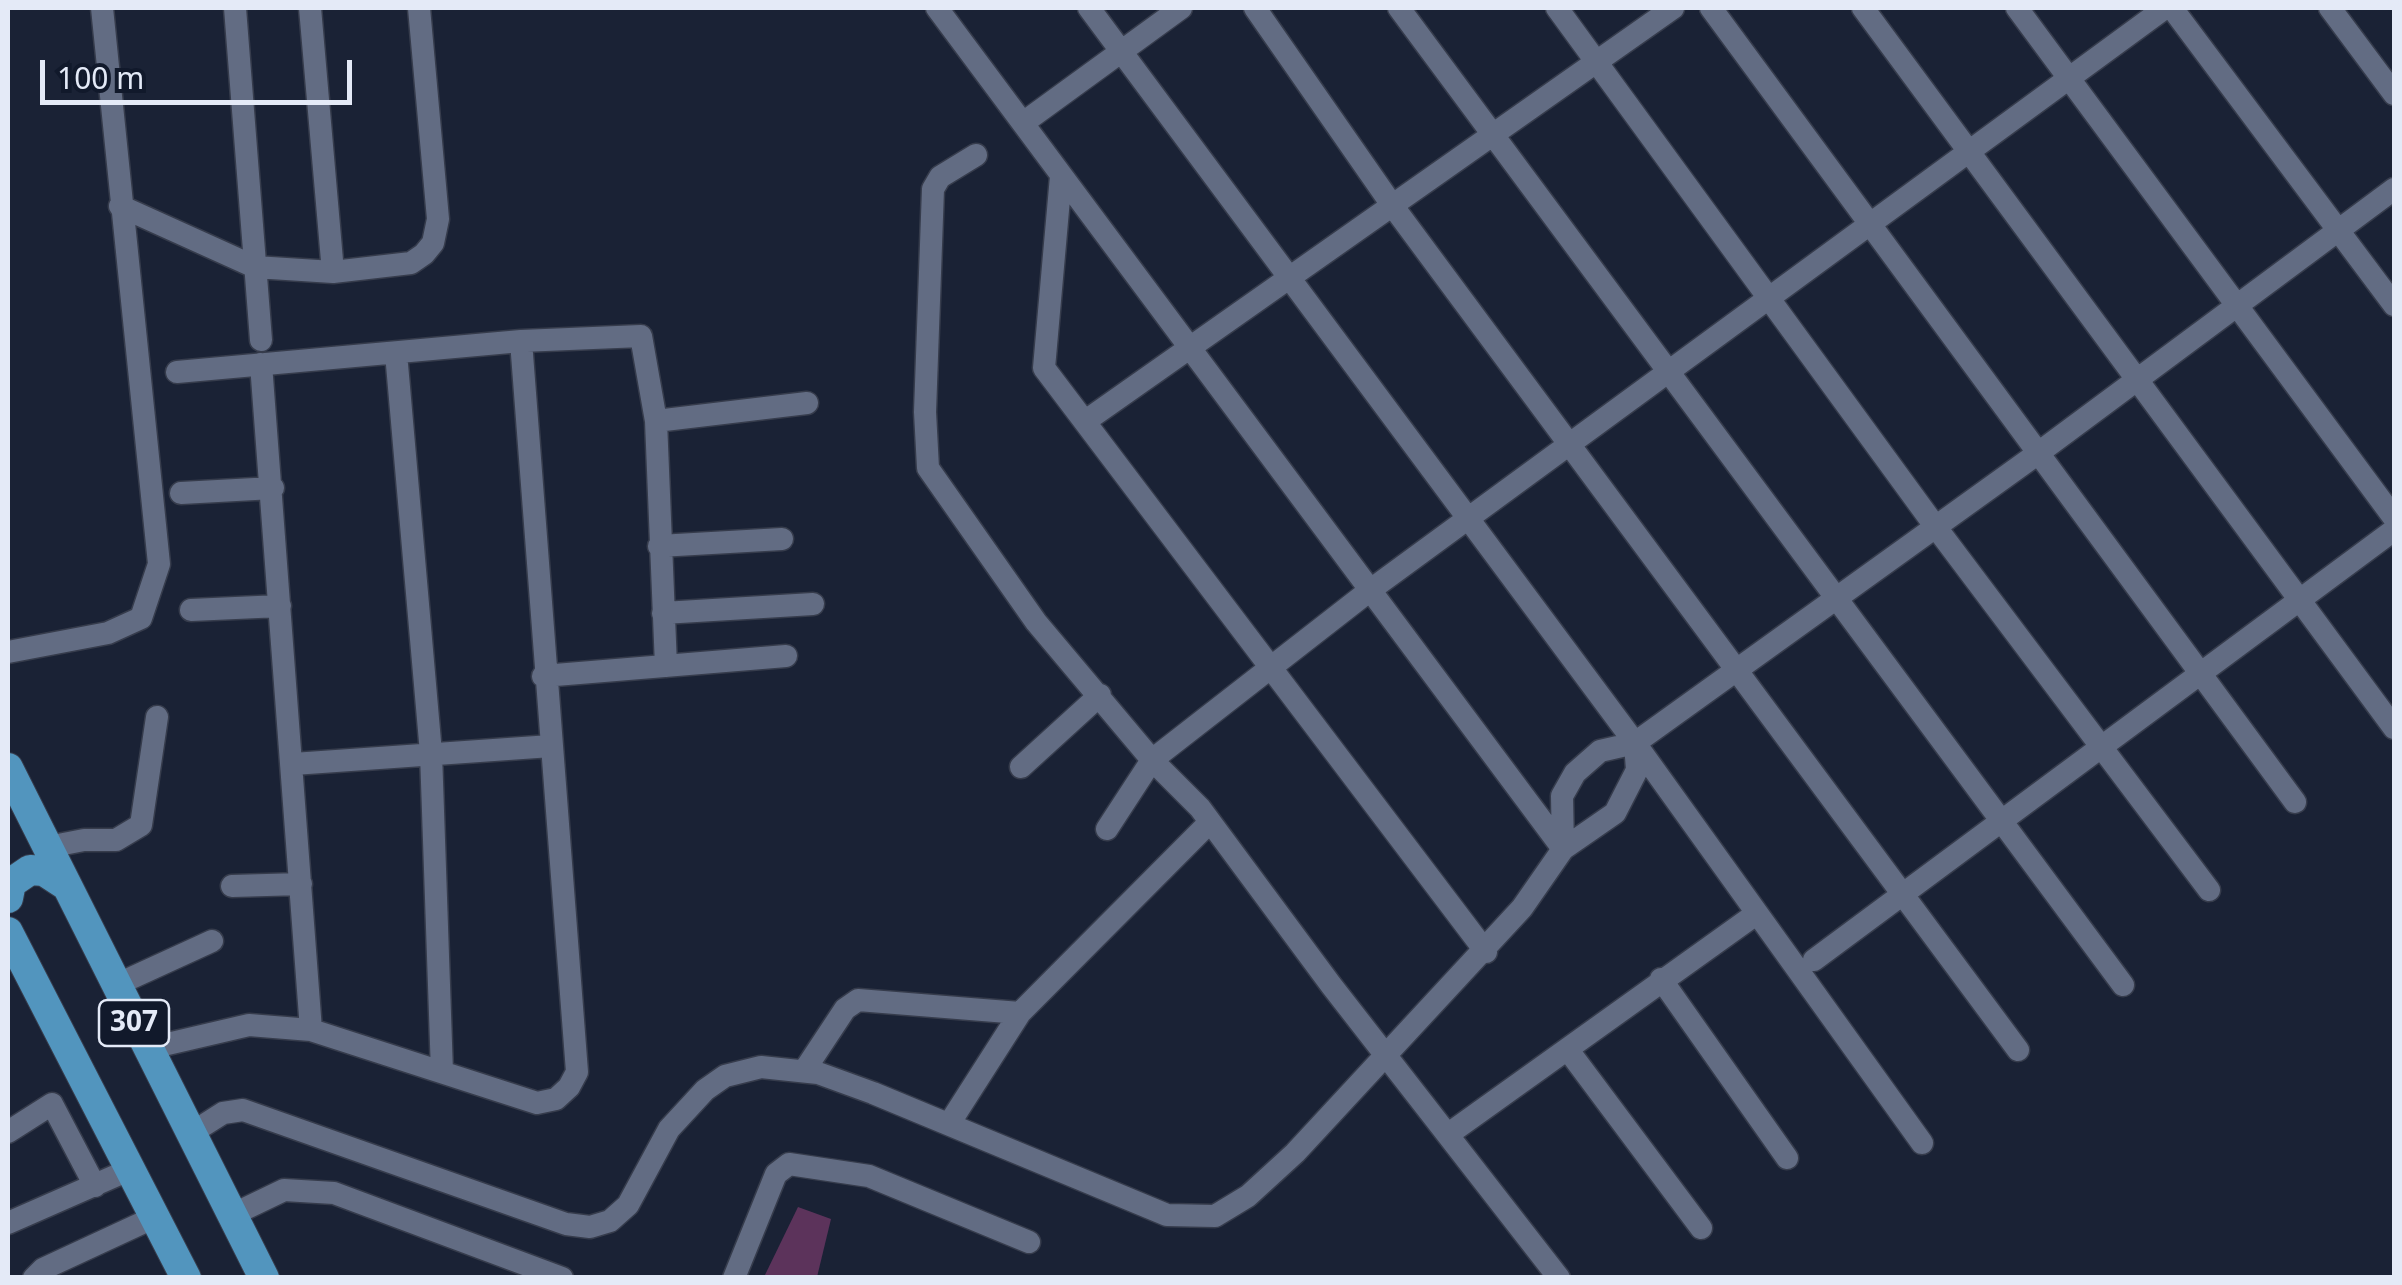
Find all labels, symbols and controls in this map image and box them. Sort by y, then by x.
scale bar [45,40,358,102]
text: 100 m [57,57,144,98]
road number: 307 [99,1000,169,1046]

